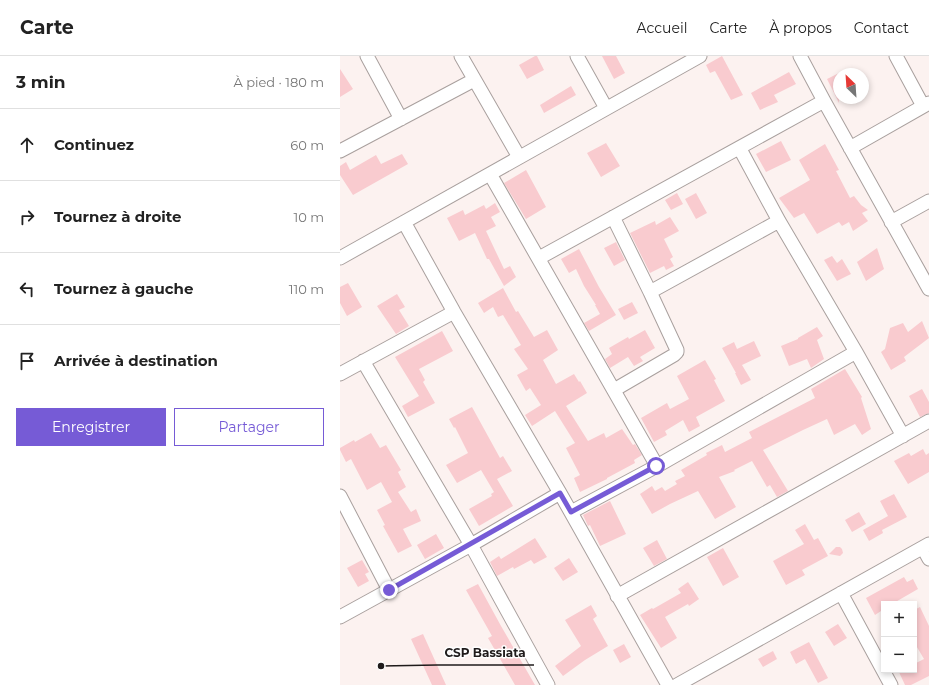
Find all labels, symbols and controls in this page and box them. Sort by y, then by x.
text: Carte [20,16,74,39]
text: Accueil [637,19,688,37]
text: Carte [710,19,747,37]
text: À propos [769,19,832,37]
text: Contact [854,19,909,37]
north arrow [833,68,869,104]
text: 3 min [16,72,66,92]
text: À pied · 180 m [233,74,324,90]
icon: ahead [16,134,38,156]
text: Continuez [54,135,134,154]
text: 60 m [290,137,324,153]
icon: right [16,206,38,228]
text: Tournez à droite [54,207,182,226]
text: 10 m [294,209,324,225]
icon: left [16,278,38,300]
text: Tournez à gauche [54,279,193,298]
text: 110 m [289,281,324,297]
icon: arrive [16,350,38,372]
text: Arrivée à destination [54,351,218,370]
button: Enregistrer [16,408,166,446]
button: Partager [174,408,324,446]
route start [647,457,665,475]
route end [380,581,398,599]
map controls [881,601,917,673]
button: + [881,601,917,637]
button: − [881,637,917,673]
callout: CSP Bassiata [437,641,534,665]
text: CSP Bassiata [444,645,526,660]

